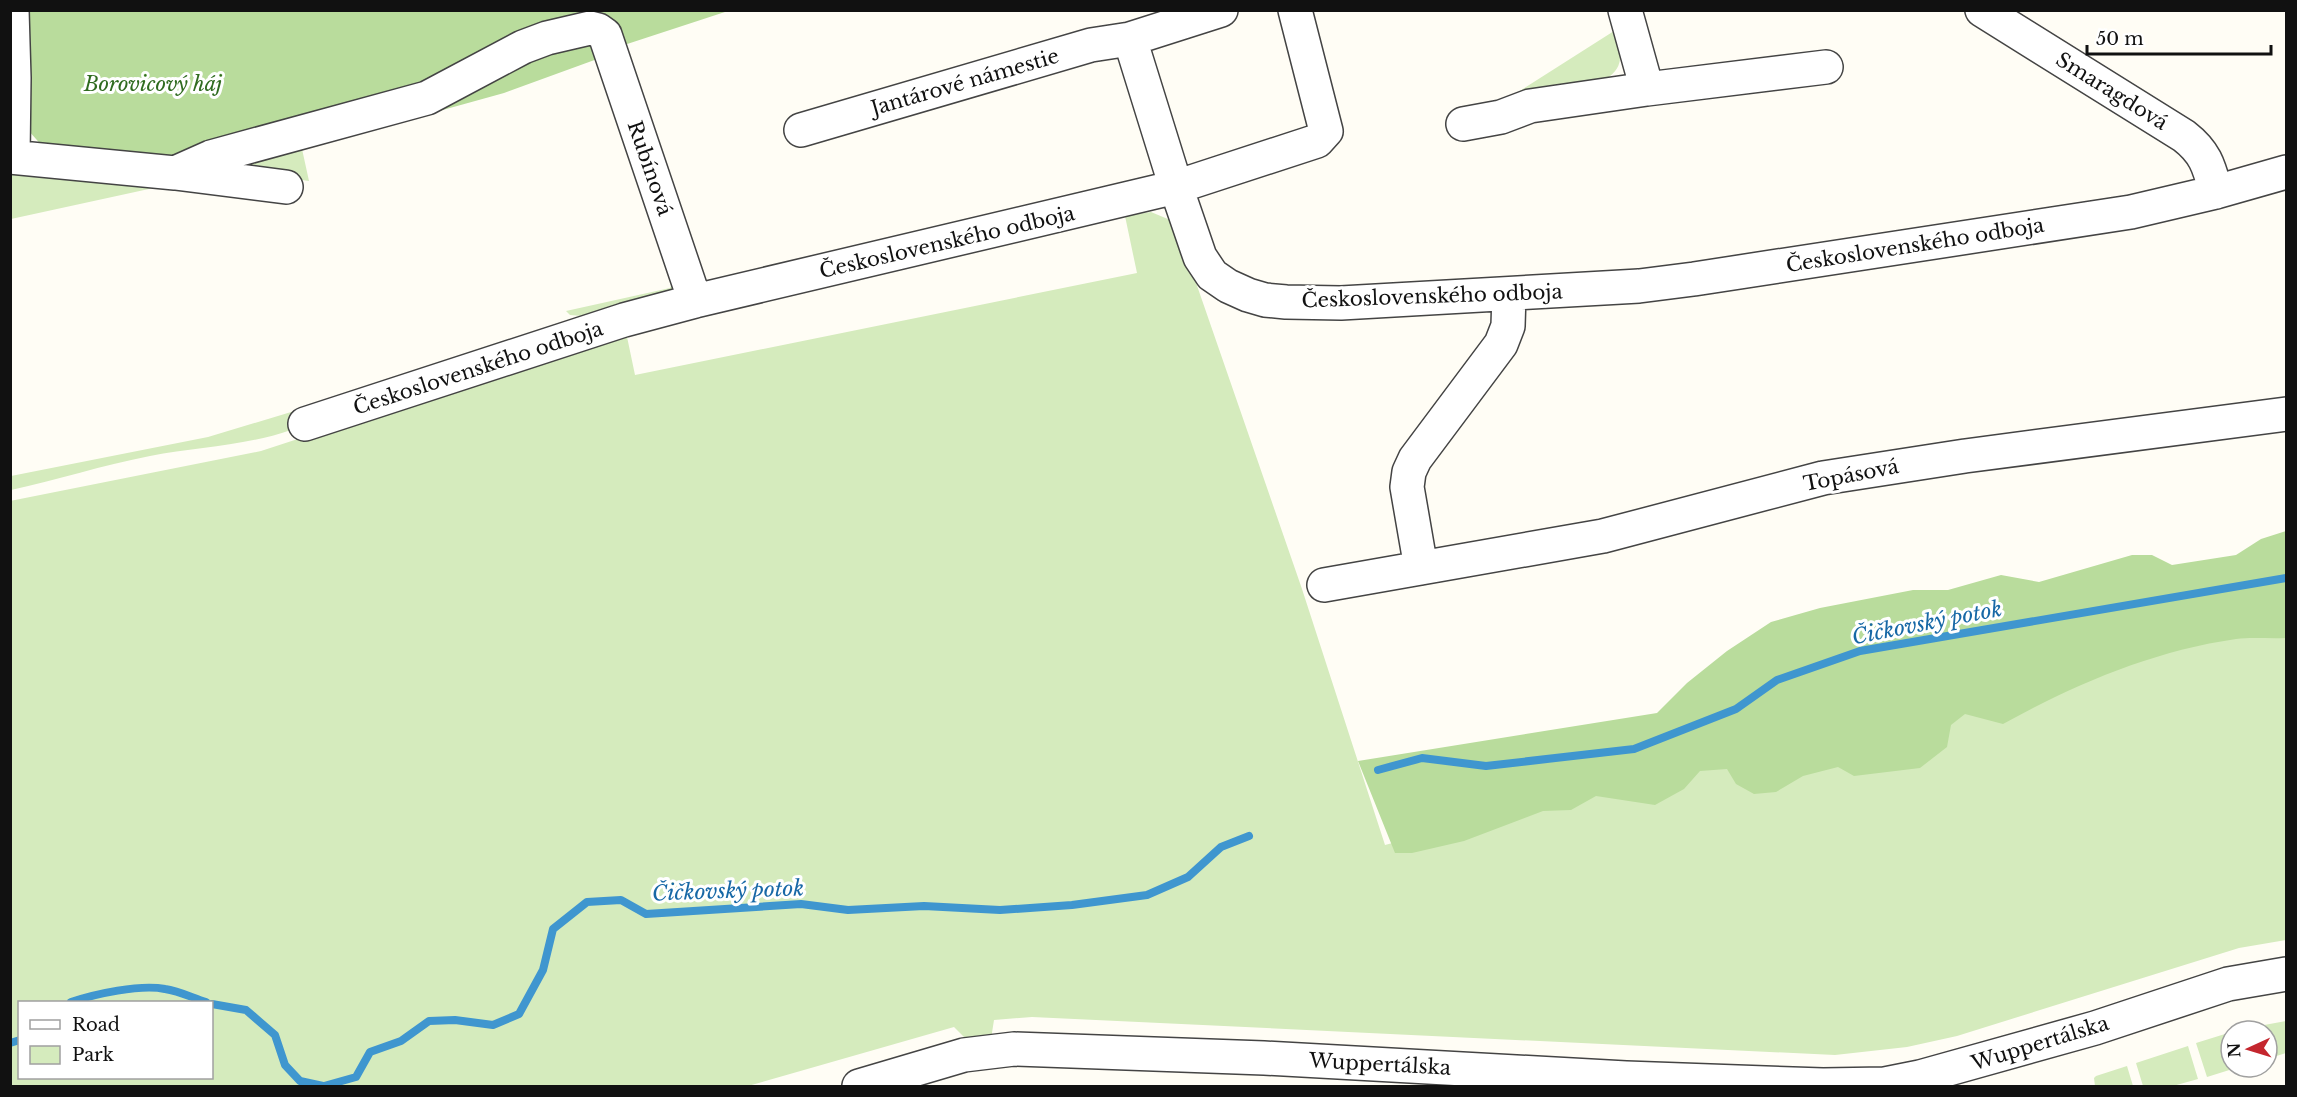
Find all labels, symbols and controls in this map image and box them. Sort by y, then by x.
scale bar [2087,18,2272,56]
text: 50 m [2096,28,2144,50]
street label: Jantárové námestie [865,44,1062,121]
street label: Smaragdová [2052,47,2173,135]
park label: Borovicový háj [83,72,223,96]
street label: Rubínová [623,117,678,219]
street label: Československého odboja [817,200,1078,283]
street label: Československého odboja [1784,212,2047,277]
street label: Československého odboja [1301,278,1564,313]
street label: Československého odboja [350,315,607,420]
street label: Topásová [1801,454,1902,496]
water label: Čičkovský potok [1850,596,2004,650]
water label: Čičkovský potok [651,875,805,907]
legend [18,1001,213,1079]
street label: Wuppertálska [1968,1010,2112,1076]
text: Road [72,1014,120,1036]
north arrow [2219,1019,2279,1079]
text: N [2224,1042,2245,1058]
text: Park [72,1044,114,1066]
street label: Wuppertálska [1307,1048,1452,1080]

